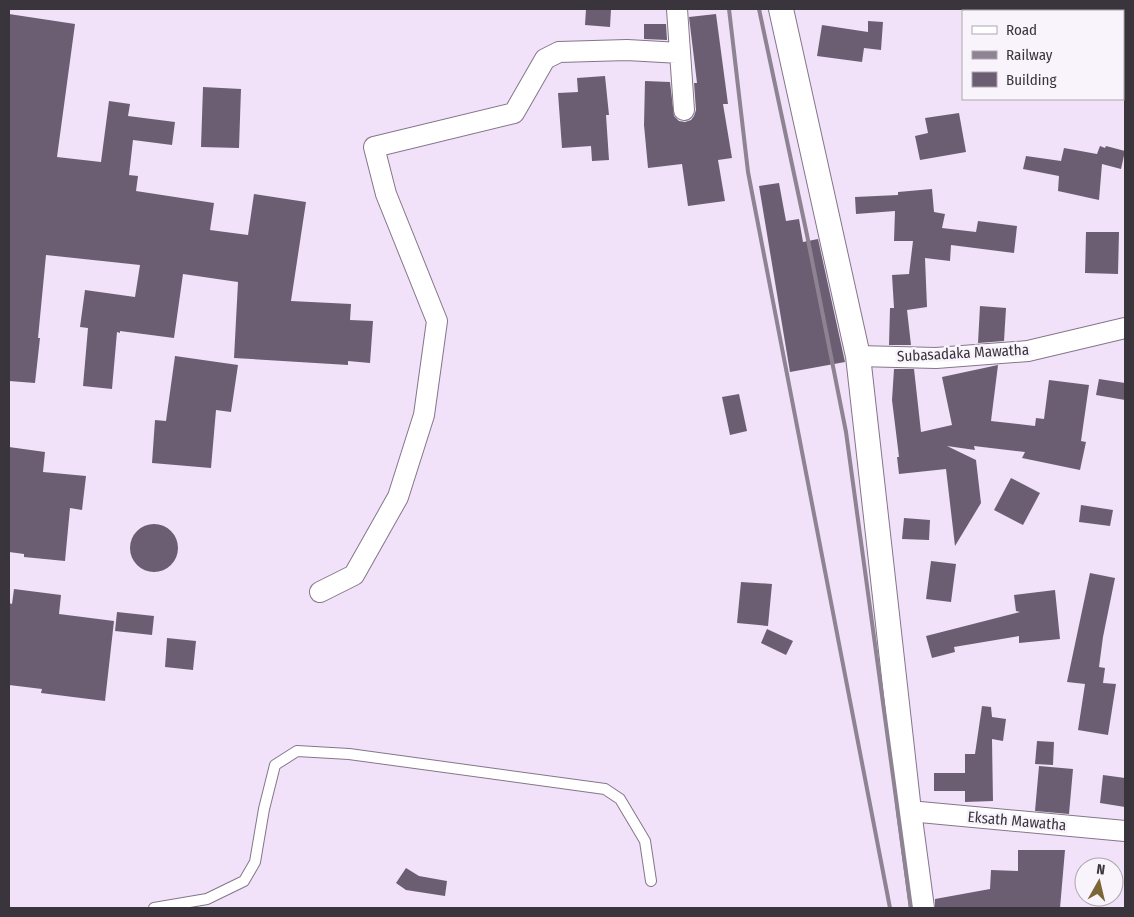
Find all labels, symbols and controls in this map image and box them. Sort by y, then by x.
legend [962,10,1124,100]
text: Road [1006,21,1037,39]
text: Railway [1006,46,1053,64]
text: Building [1006,71,1057,89]
street label: Subasadaka Mawatha [897,341,1029,365]
street label: Eksath Mawatha [967,808,1067,834]
north arrow [1074,857,1124,907]
text: N [1095,861,1106,879]

